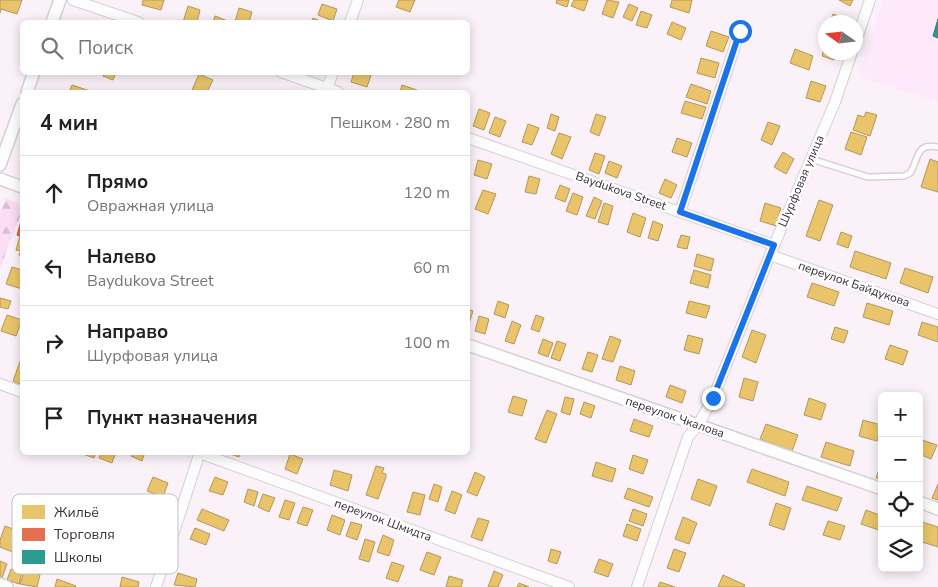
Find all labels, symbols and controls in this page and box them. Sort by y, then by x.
north arrow [818,15,863,60]
search box [20,20,470,75]
route start [729,20,752,43]
icon: search [38,34,66,62]
text: Поиск [78,35,133,61]
text: 4 мин [40,109,98,137]
text: Пешком · 280 m [330,112,450,134]
street label: Шурфовая улица [774,133,828,229]
street label: Baydukova Street [574,168,669,214]
text: Прямо [87,169,148,195]
icon: ahead [40,179,68,207]
text: 120 m [403,182,450,204]
text: Овражная улица [87,195,214,217]
text: Налево [87,244,156,270]
icon: left [40,254,68,282]
text: 60 m [413,257,450,279]
street label: переулок Байдукова [796,257,912,311]
text: Baydukova Street [87,270,214,292]
text: Направо [87,319,168,345]
icon: right [40,329,68,357]
text: 100 m [403,332,450,354]
text: Шурфовая улица [87,345,218,367]
route end [702,387,725,410]
map controls [878,392,923,572]
button: + [878,392,923,437]
street label: переулок Чкалова [623,393,727,441]
icon: arrive [40,404,68,432]
text: Пункт назначения [87,405,258,431]
button: − [878,437,923,482]
button: locate [878,482,923,527]
legend [12,494,178,574]
street label: переулок Шмидта [332,495,434,545]
text: Жильё [54,503,99,522]
text: Торговля [54,525,115,544]
button: layers [878,527,923,572]
text: Школы [54,548,102,567]

